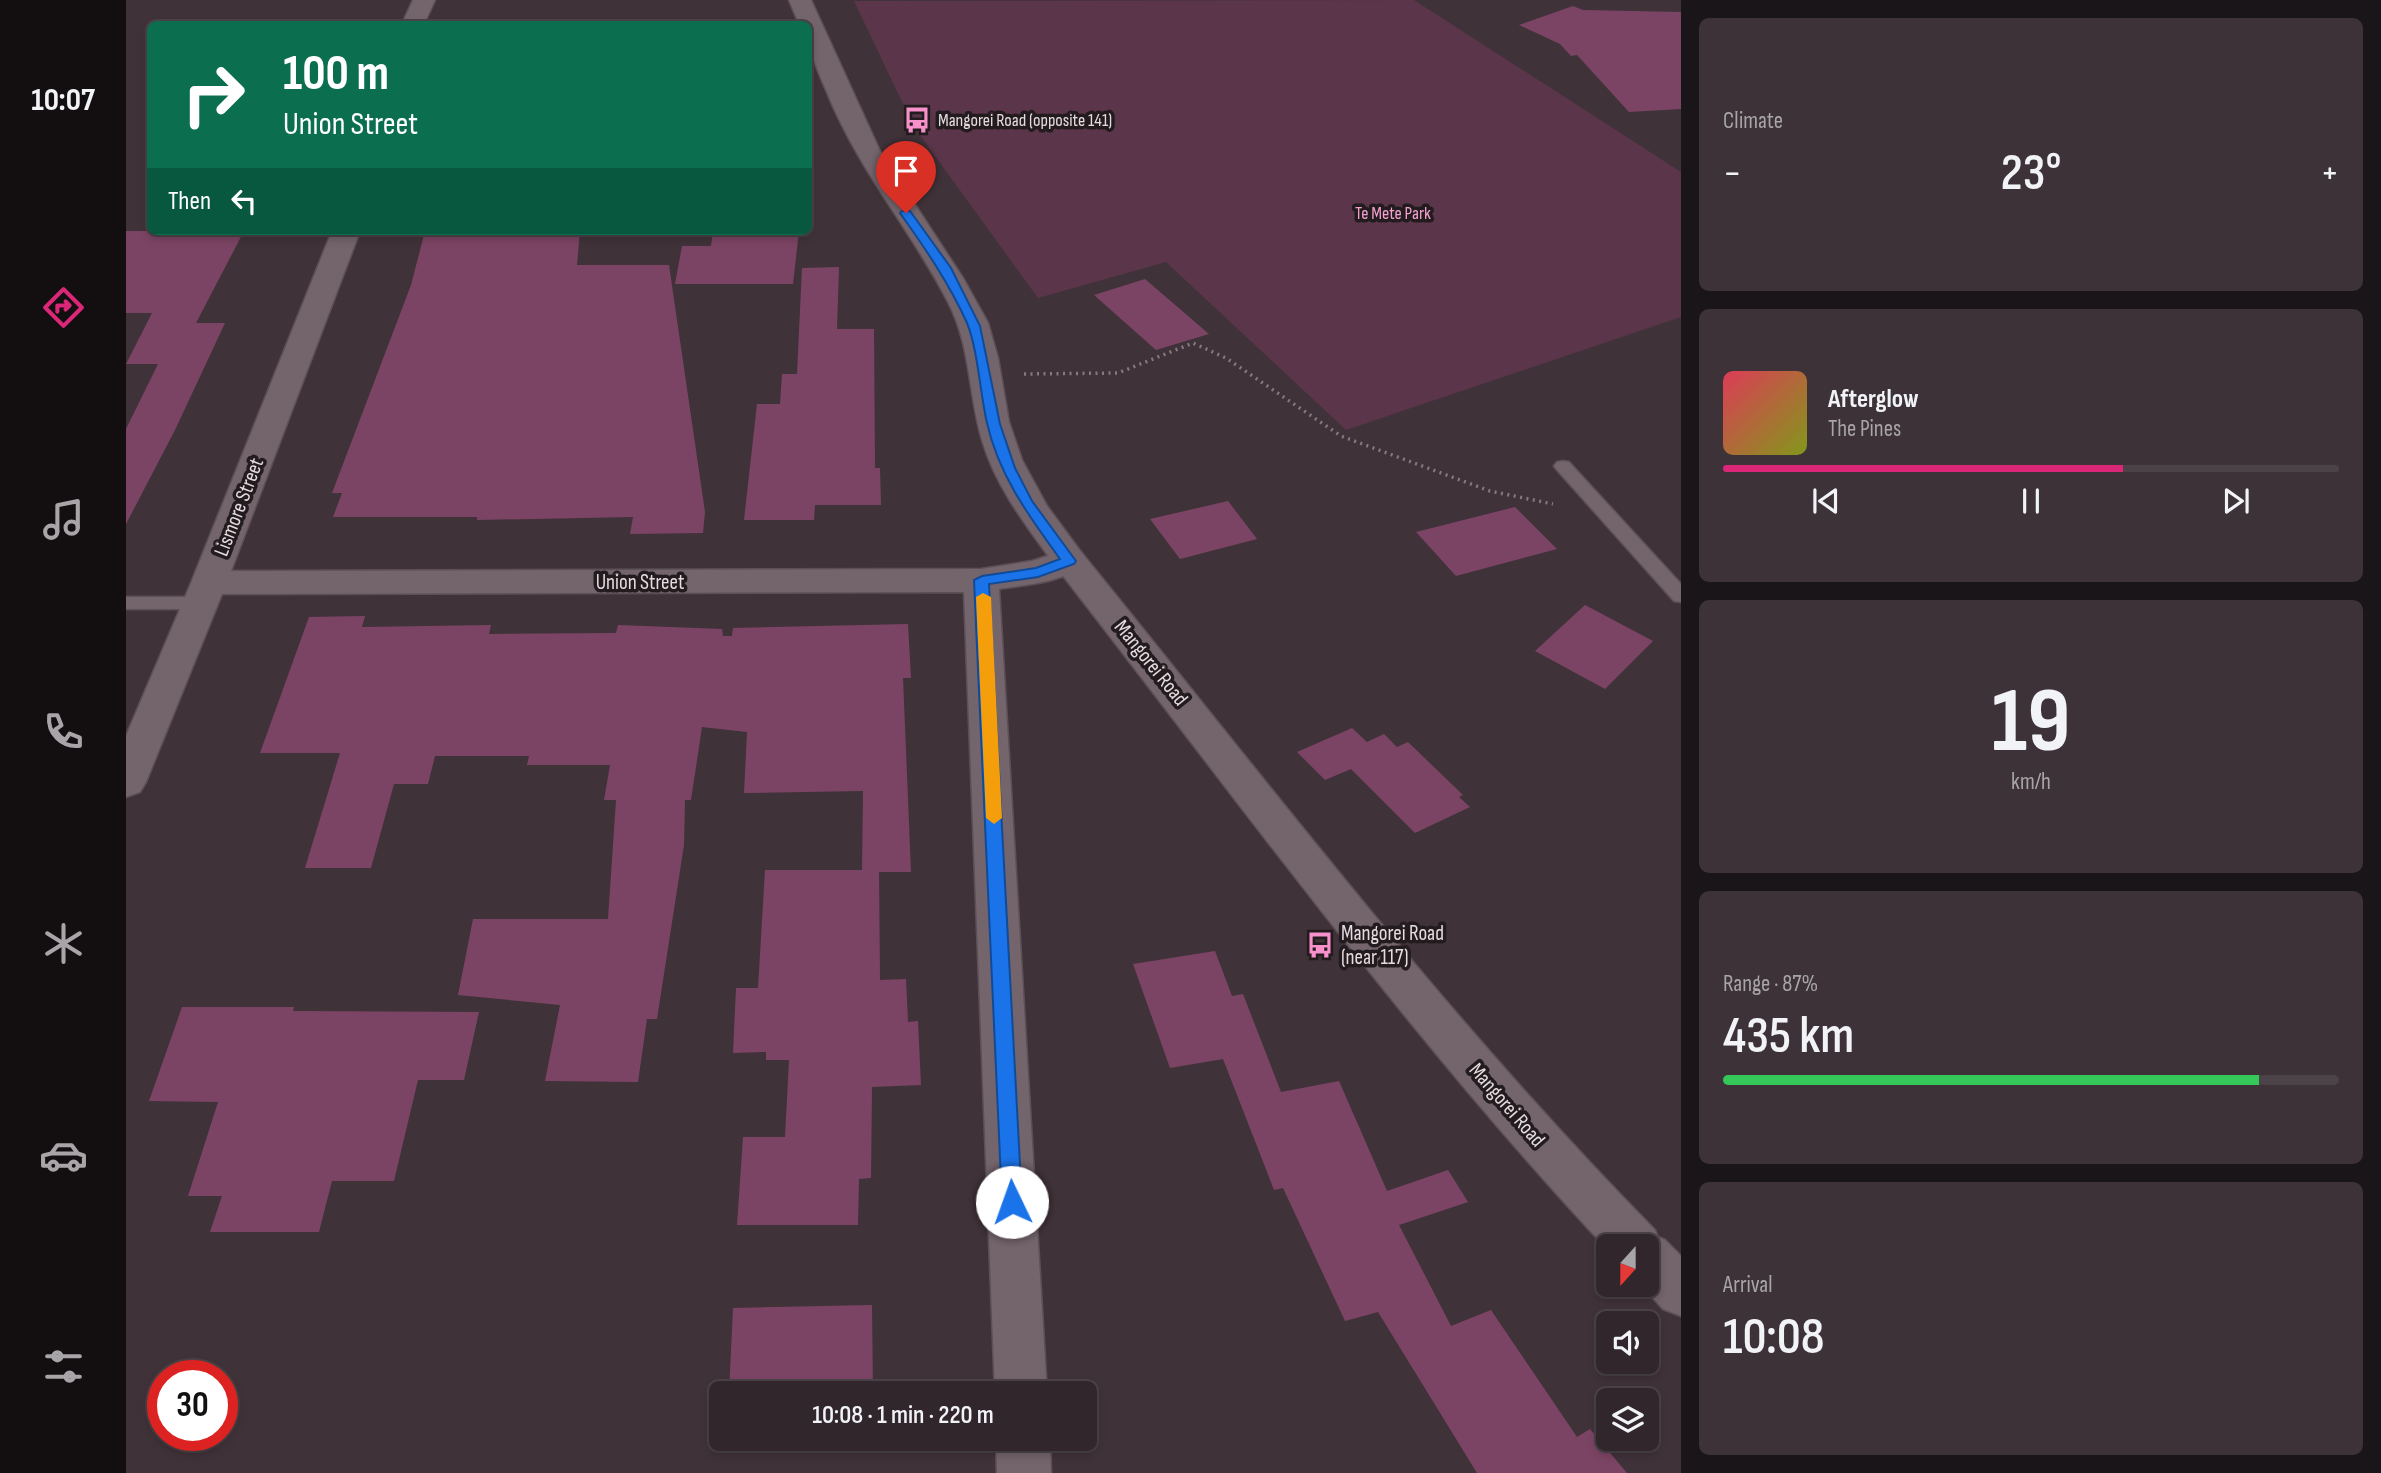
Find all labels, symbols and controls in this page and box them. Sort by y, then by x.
text: 100 m [283,45,389,104]
icon: right [168,49,259,140]
text: 10:07 [31,81,95,120]
text: Union Street [283,105,418,144]
bus stop icon: Mangorei Road (opposite 141) [902,105,932,135]
text: Climate [1723,107,1783,135]
place label: Mangorei Road (opposite 141) [938,110,1112,131]
pin [876,141,936,213]
text: 23° [2001,142,2061,205]
text: − [1723,151,1742,196]
text: + [2320,151,2339,196]
icon: arrive [887,152,925,190]
icon: left [225,182,263,220]
text: Then [168,186,211,217]
park label: Te Mete Park [1355,203,1431,224]
icon: directions [39,283,88,332]
text: Afterglow [1828,384,1919,415]
text: The Pines [1828,415,1901,443]
street label: Lismore Street [209,454,269,560]
icon: previous [1807,482,1845,520]
icon: pause [2012,482,2050,520]
icon: next [2217,482,2255,520]
icon: music [39,495,88,544]
street label: Union Street [596,570,684,595]
street label: Mangorei Road [1109,615,1193,711]
text: 19 [1992,668,2070,777]
icon: phone [39,707,88,756]
text: km/h [2011,768,2051,796]
icon: climate [39,919,88,968]
place label: Mangorei Road (near 117) [1341,921,1444,970]
bus stop icon: Mangorei Road (near 117) [1305,930,1335,960]
text: Range · 87% [1723,970,1818,998]
text: 435 km [1723,1005,1854,1068]
street label: Mangorei Road [1464,1058,1550,1152]
icon: car [39,1131,88,1180]
position arrow [975,1165,1049,1239]
north arrow [1596,1234,1659,1297]
map controls [1596,1234,1659,1451]
text: Arrival [1723,1271,1772,1299]
text: 10:08 [1723,1306,1825,1369]
button: sound [1596,1311,1659,1374]
icon: filters [39,1342,88,1391]
speed limit sign: 30 [147,1360,238,1451]
button: layers [1596,1388,1659,1451]
text: 10:08 · 1 min · 220 m [812,1400,994,1431]

